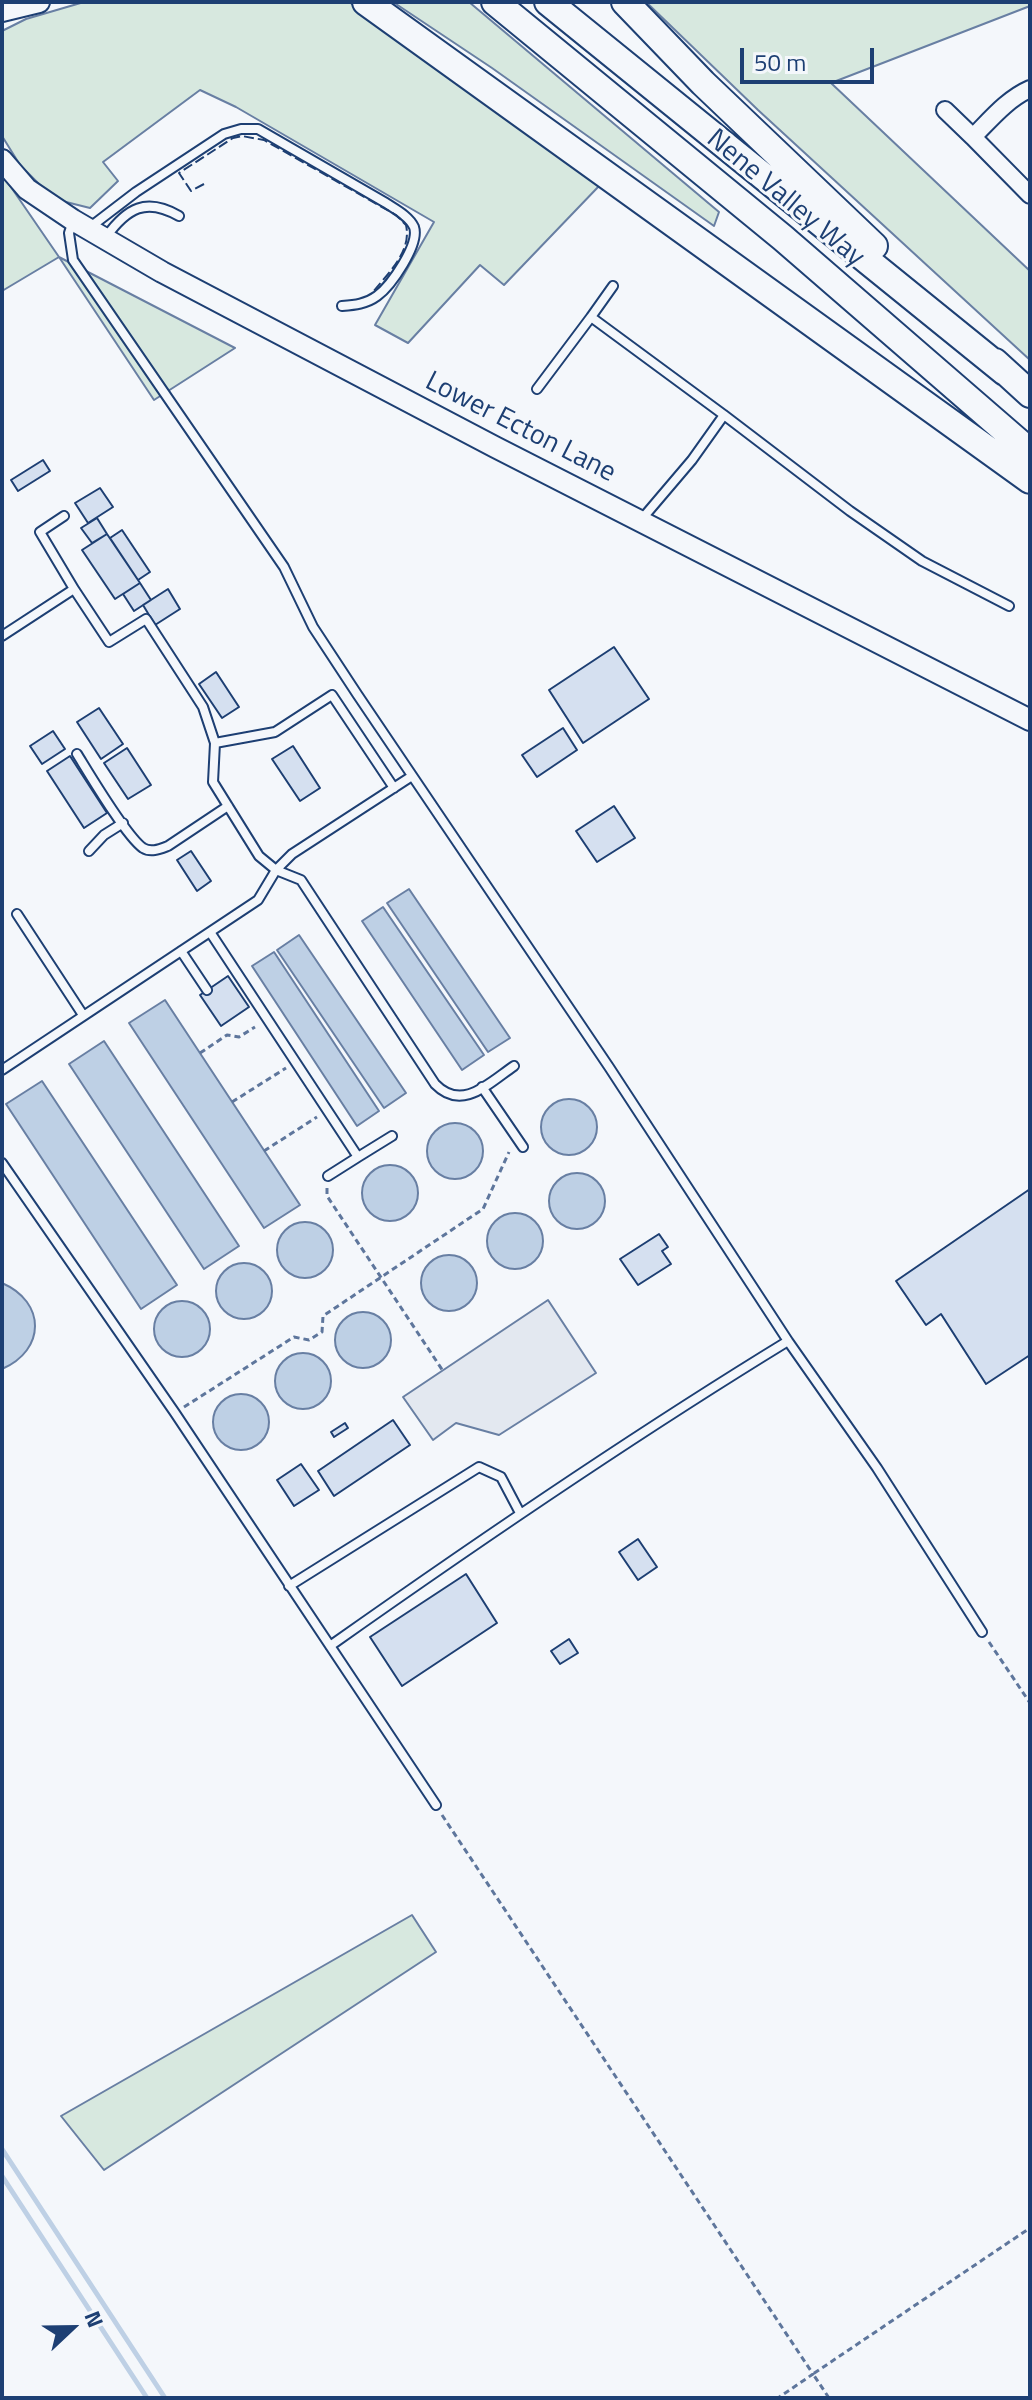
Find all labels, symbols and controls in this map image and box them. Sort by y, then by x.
scale bar [744,32,878,82]
text: 50 m [754,44,806,80]
street label: Nene Valley Way [699,123,871,275]
street label: Lower Ecton Lane [419,366,621,490]
north arrow [32,2288,112,2368]
text: N [76,2306,113,2332]

